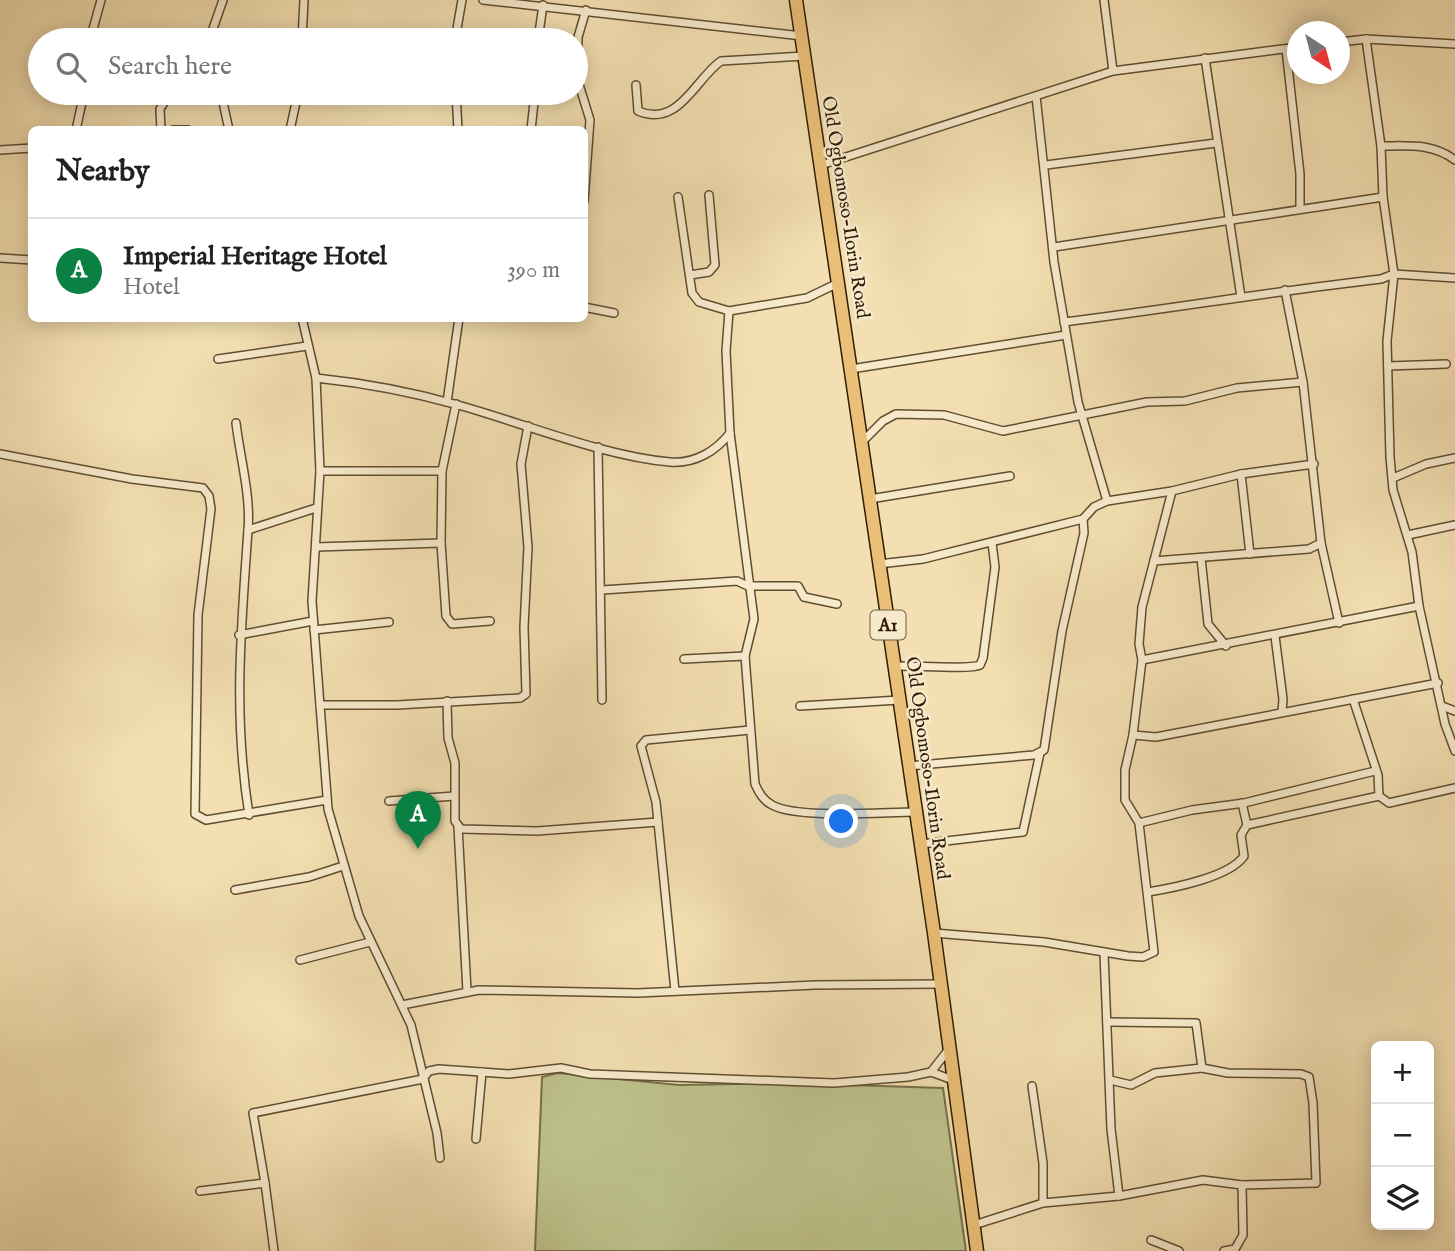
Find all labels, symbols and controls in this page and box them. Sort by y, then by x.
north arrow [1287,21,1350,84]
search box [28,28,588,105]
icon: search [52,48,90,86]
text: Search here [108,50,232,83]
street label: Old Ogbomoso-Ilorin Road [816,94,875,321]
text: Nearby [56,153,149,191]
text: Imperial Heritage Hotel [123,240,387,273]
text: A [71,256,87,285]
text: 390 m [507,256,560,285]
text: Hotel [123,273,180,302]
road number: A1 [870,610,906,640]
street label: Old Ogbomoso-Ilorin Road [899,655,955,882]
pin: A [395,791,441,849]
your location [824,804,858,838]
map controls [1371,1041,1434,1230]
button: + [1371,1041,1434,1104]
button: − [1371,1104,1434,1167]
button: layers [1371,1167,1434,1230]

